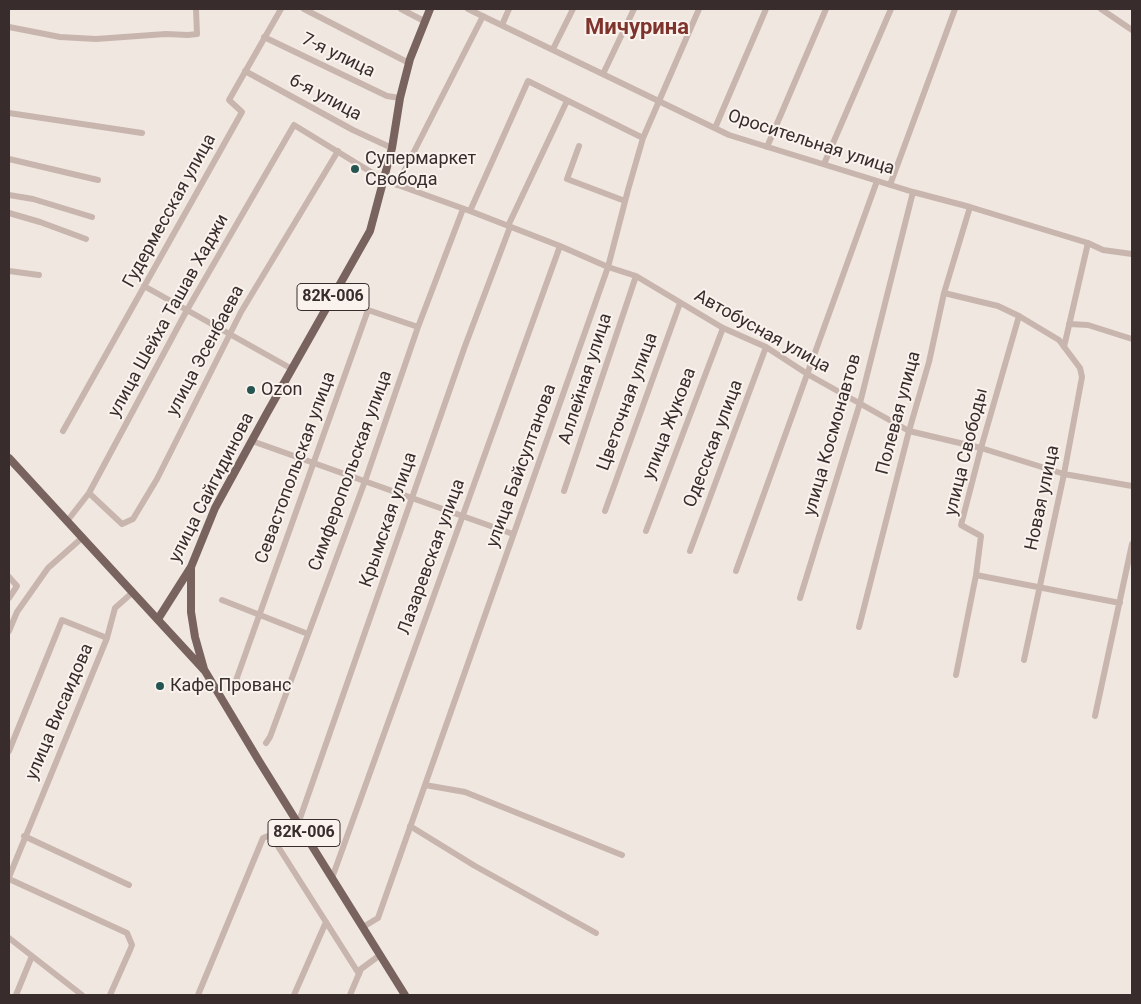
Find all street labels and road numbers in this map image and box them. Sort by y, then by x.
street label: 7-я улица [298,29,378,83]
street label: 6-я улица [285,70,365,126]
street label: Оросительная улица [725,106,897,180]
street label: Гудермесская улица [119,130,221,292]
street label: улица Шейха Ташав Хаджи [104,211,234,421]
street label: улица Эсенбаева [162,282,250,420]
road number: 82К-006 [297,284,369,310]
street label: Автобусная улица [690,286,834,378]
street label: Аллейная улица [555,311,617,447]
street label: Цветочная улица [593,330,663,474]
street label: Полевая улица [872,349,926,477]
street label: улица Космонавтов [800,351,866,519]
street label: улица Жукова [639,365,701,483]
street label: Симферопольская улица [305,368,397,574]
street label: Севастопольская улица [251,369,341,567]
street label: Одесская улица [680,377,748,511]
street label: улица Байсултанова [482,381,562,551]
street label: улица Свободы [941,386,993,518]
street label: улица Сайгидинова [165,409,259,567]
street label: Новая улица [1021,443,1065,553]
street label: Крымская улица [356,450,422,590]
street label: Лазаревская улица [394,476,470,638]
street label: улица Висаидова [21,640,99,784]
road number: 82К-006 [268,820,340,846]

